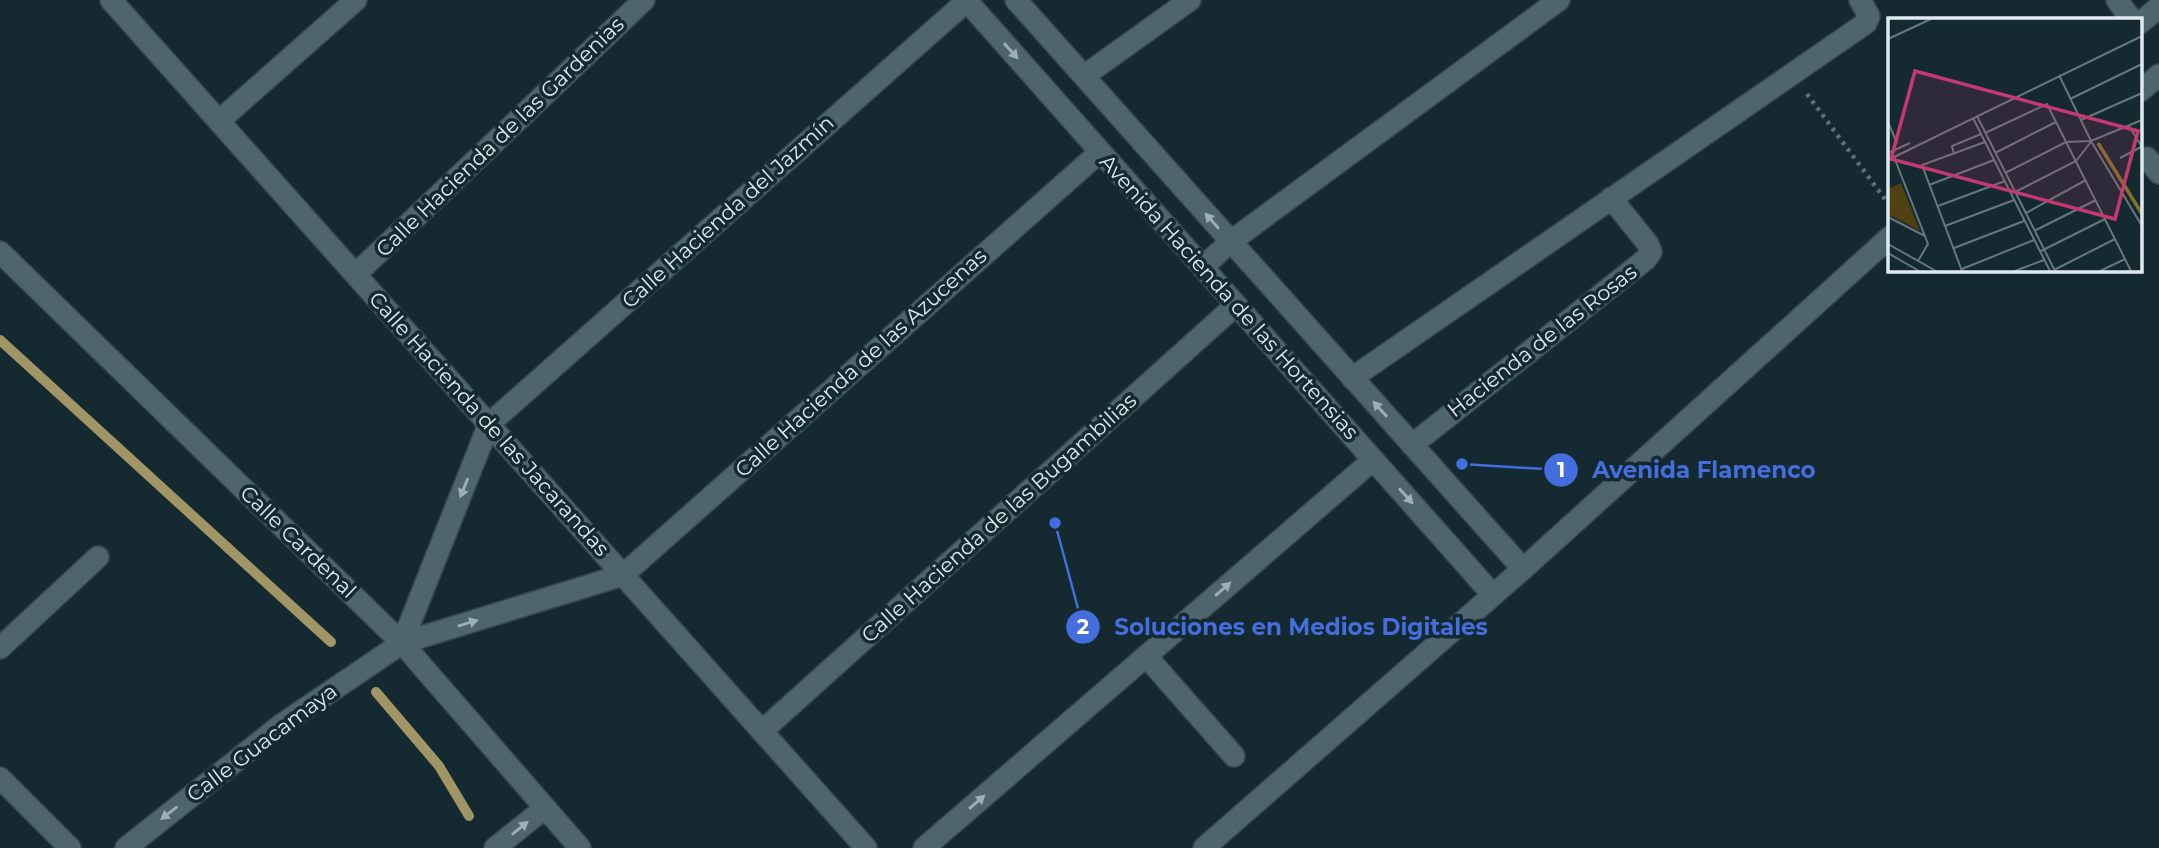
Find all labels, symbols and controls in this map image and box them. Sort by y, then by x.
street label: Calle Hacienda de las Gardenias [371,11,629,262]
inset map [1888,18,2142,271]
one-way arrow [1003,42,1019,60]
street label: Calle Hacienda del Jazmín [617,110,839,313]
street label: Avenida Hacienda de las Hortensias [1095,149,1364,444]
one-way arrow [1204,212,1220,230]
street label: Calle Hacienda de las Azucenas [730,243,992,482]
street label: Hacienda de las Rosas [1442,259,1641,422]
street label: Calle Hacienda de las Jacarandas [364,286,615,561]
street label: Calle Hacienda de las Bugambilias [856,387,1141,648]
one-way arrow [1372,401,1388,418]
callout: Avenida Flamenco [1544,448,1830,492]
text: Avenida Flamenco [1591,456,1816,484]
text: 1 [1557,457,1565,482]
one-way arrow [458,477,469,498]
street label: Calle Cardenal [235,480,361,603]
one-way arrow [1398,487,1414,505]
one-way arrow [1215,582,1232,597]
callout: Soluciones en Medios Digitales [1065,605,1502,649]
text: Soluciones en Medios Digitales [1114,613,1488,641]
text: 2 [1077,614,1089,639]
one-way arrow [457,617,478,627]
street label: Calle Guacamaya [182,678,342,807]
one-way arrow [968,794,986,810]
one-way arrow [161,806,179,821]
one-way arrow [512,821,529,836]

